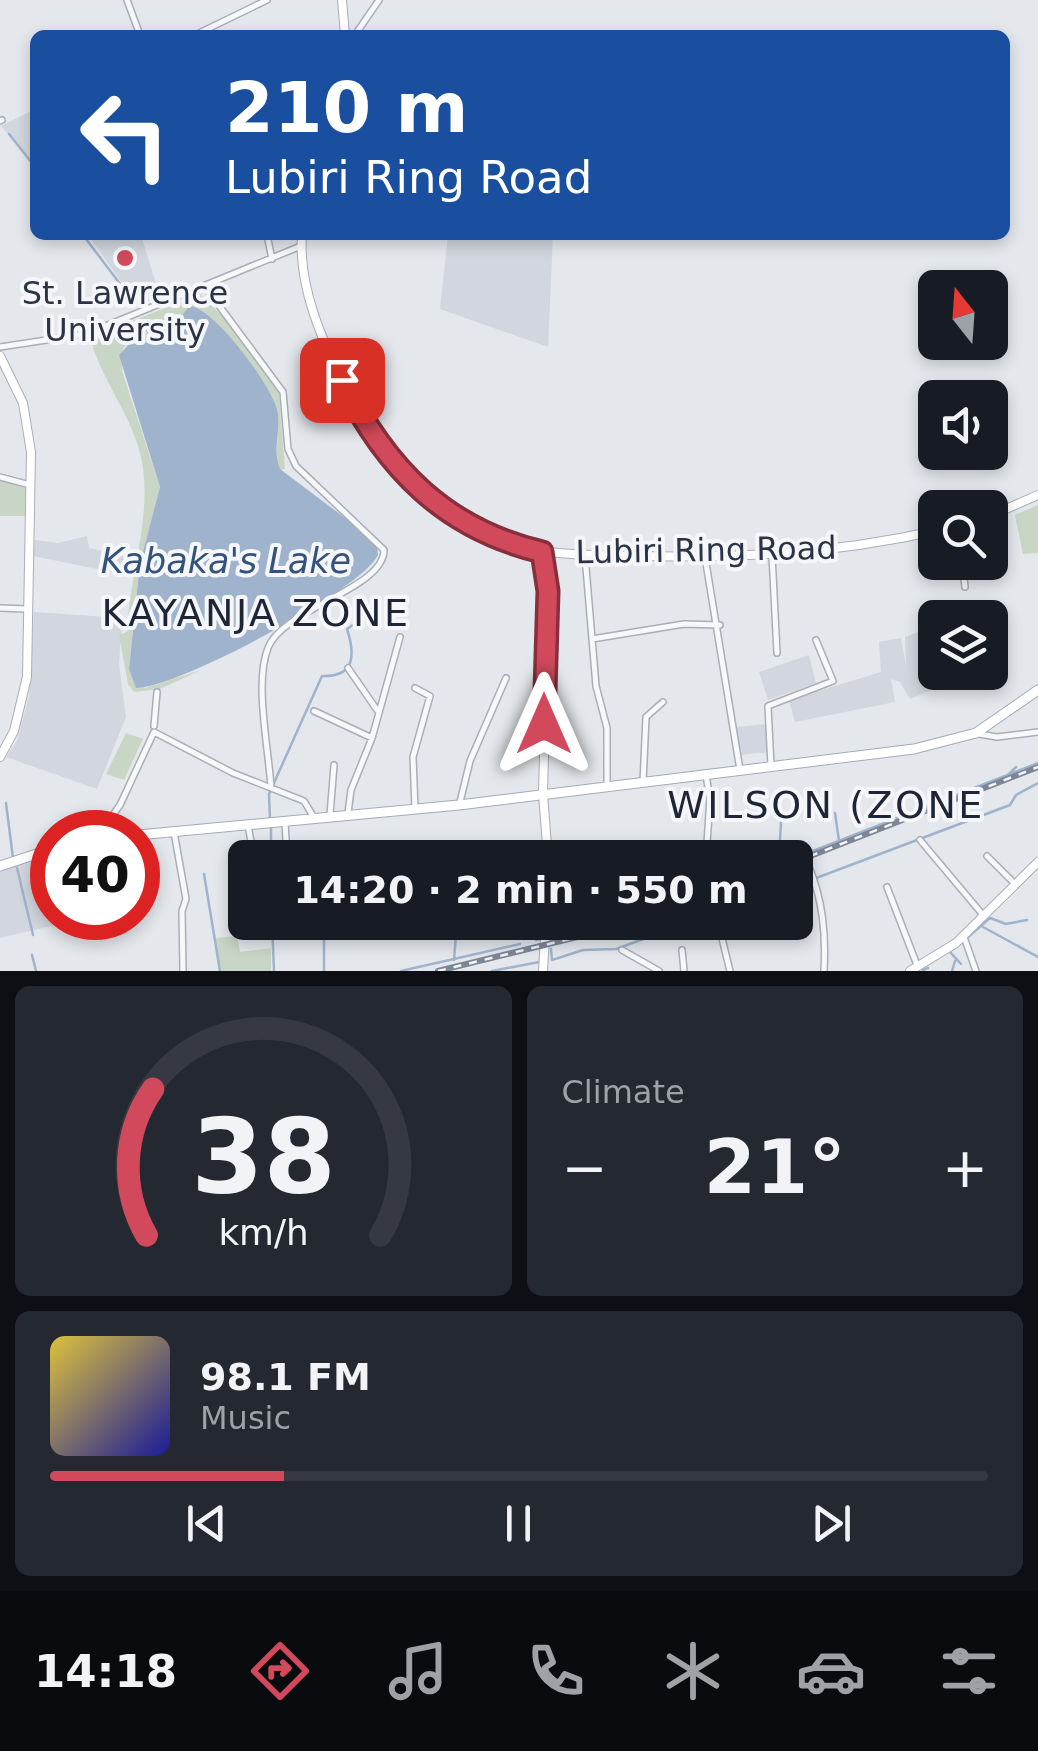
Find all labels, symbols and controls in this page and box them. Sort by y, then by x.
text: 210 m [225,67,468,149]
icon: left [60,70,190,200]
text: Lubiri Ring Road [225,151,592,204]
marker: St. Lawrence University [114,247,136,269]
north arrow [918,270,1008,360]
map controls [918,270,1008,690]
place label: St. Lawrence University [22,274,228,349]
pin [300,338,385,423]
icon: arrive [315,353,370,408]
button: sound [918,380,1008,470]
button: search [918,490,1008,580]
street label: Lubiri Ring Road [575,529,837,571]
water label: Kabaka's Lake [101,541,351,581]
district label: KAYANJA ZONE [102,591,410,635]
button: layers [918,600,1008,690]
position arrow [492,672,596,776]
district label: WILSON (ZONE [667,783,985,827]
speed limit sign: 40 [30,810,160,940]
text: 14:20 · 2 min · 550 m [293,868,748,912]
text: Climate [562,1073,685,1111]
text: 38 [191,1096,336,1218]
text: 21° [704,1123,846,1211]
text: − [562,1136,608,1200]
text: + [942,1136,988,1200]
text: km/h [218,1212,308,1253]
text: 98.1 FM [200,1355,371,1399]
text: Music [200,1399,291,1437]
icon: previous [179,1496,234,1551]
icon: pause [491,1496,546,1551]
icon: next [804,1496,859,1551]
icon: directions [245,1636,315,1706]
icon: music [383,1636,453,1706]
icon: phone [521,1636,591,1706]
icon: climate [658,1636,728,1706]
icon: car [796,1636,866,1706]
icon: filters [934,1636,1004,1706]
text: 14:18 [34,1645,177,1698]

